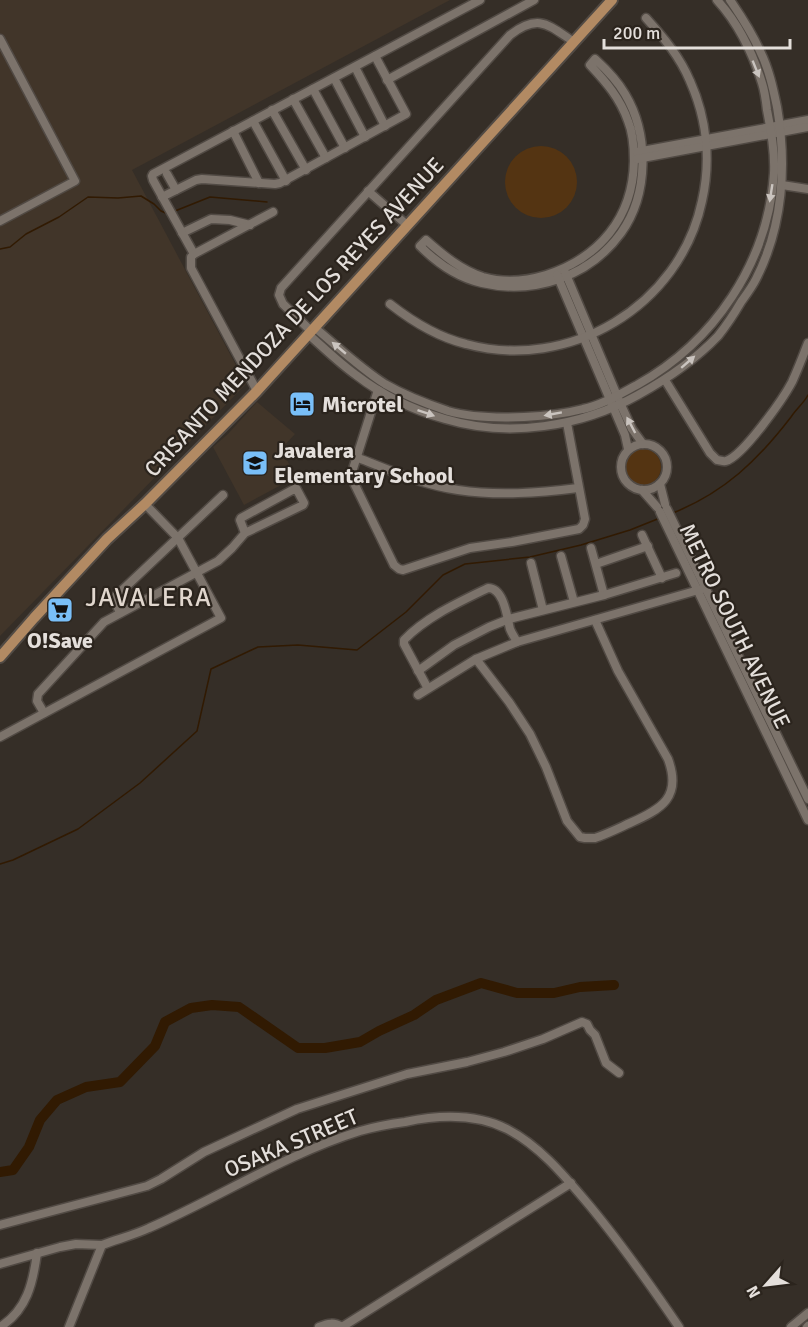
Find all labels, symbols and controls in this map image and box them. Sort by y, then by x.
scale bar [604,12,790,50]
text: 200 m [613,22,660,44]
one-way arrow [751,60,761,78]
street label: CRISANTO MENDOZA DE LOS REYES AVENUE [139,152,449,482]
one-way arrow [767,183,776,202]
one-way arrow [332,342,347,355]
one-way arrow [680,356,695,369]
hotel icon: Microtel [287,389,317,419]
place label: Microtel [322,391,403,418]
one-way arrow [417,408,435,418]
one-way arrow [543,410,562,419]
one-way arrow [626,416,636,433]
place label: Javalera Elementary School [274,437,454,489]
school or university icon: Javalera Elementary School [240,448,270,478]
street label: METRO SOUTH AVENUE [674,519,796,733]
district label: JAVALERA [86,582,212,614]
supermarket icon: O!Save [45,595,75,625]
place label: O!Save [27,627,93,654]
street label: OSAKA STREET [220,1103,362,1183]
north arrow [736,1255,796,1315]
text: N [742,1282,765,1301]

